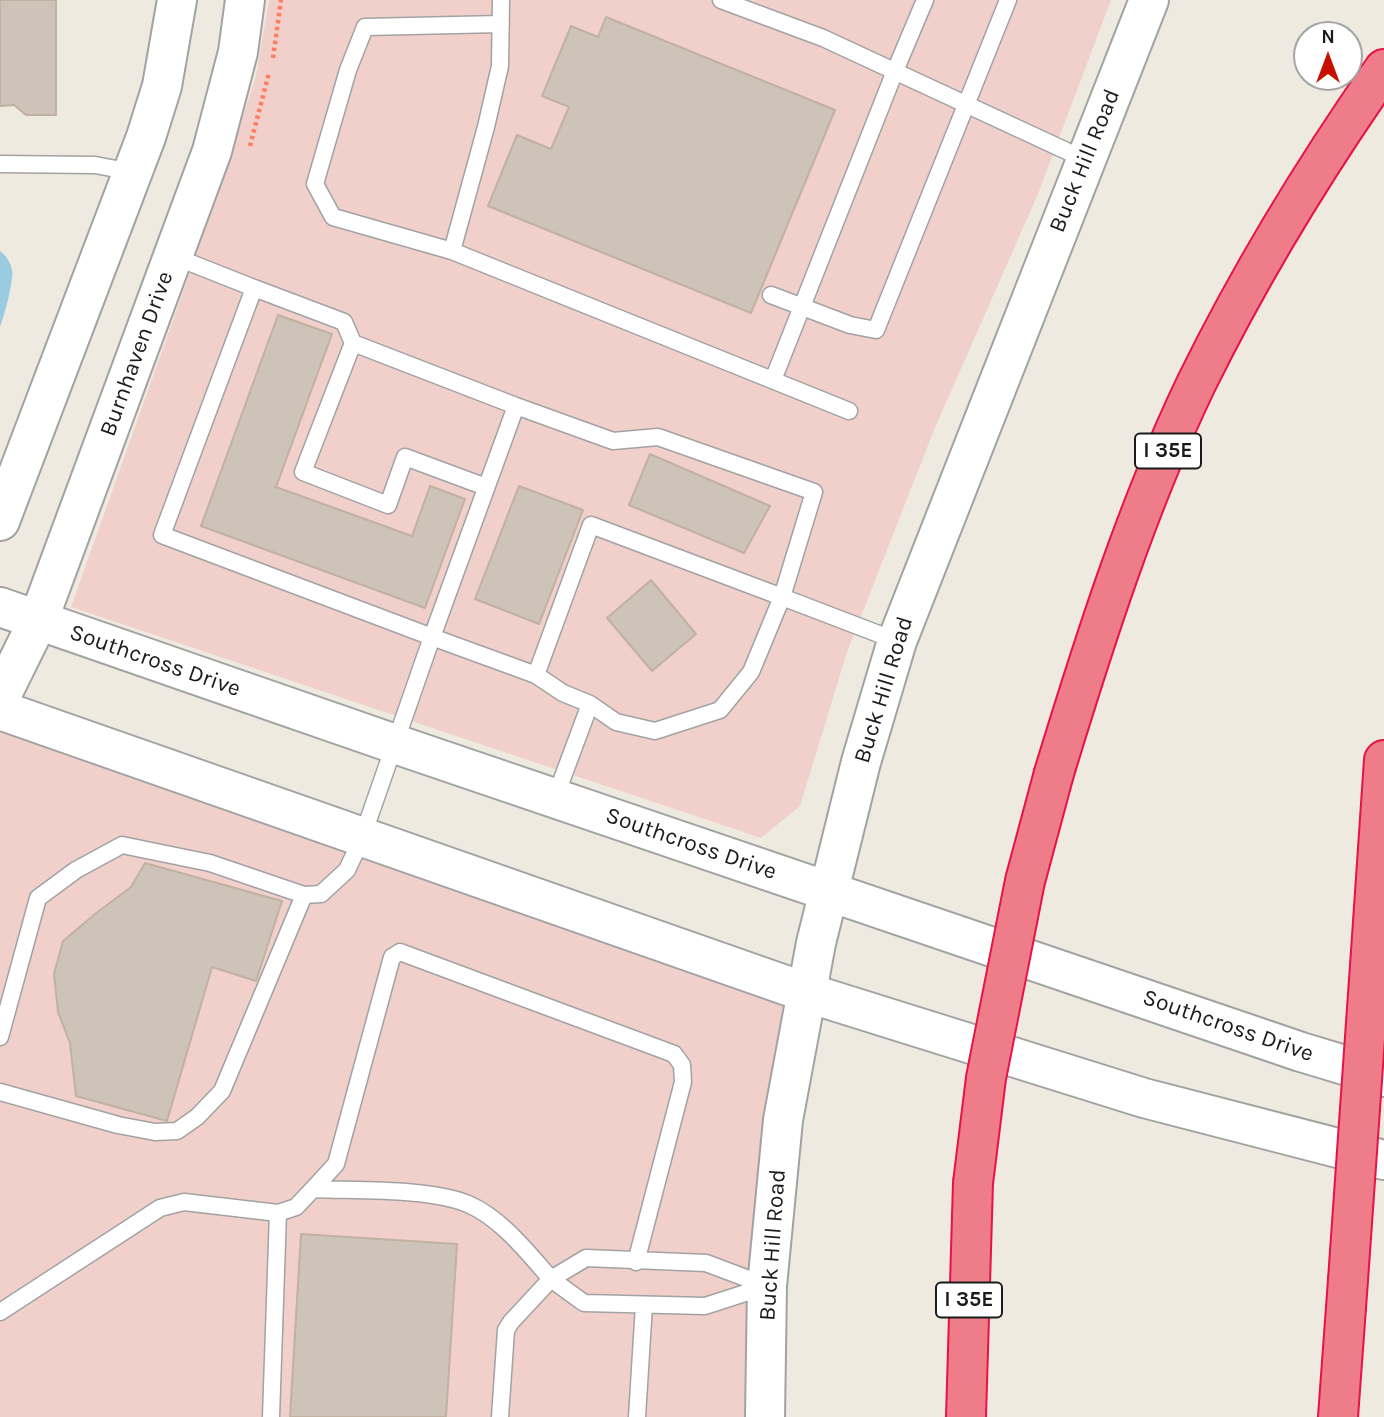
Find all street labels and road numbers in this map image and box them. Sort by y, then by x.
street label: Buck Hill Road [1044,85,1126,237]
street label: Burnhaven Drive [94,268,180,440]
road number: I 35E [1135,434,1201,468]
street label: Buck Hill Road [849,613,919,767]
street label: Southcross Drive [66,619,244,703]
street label: Southcross Drive [602,802,780,886]
street label: Southcross Drive [1139,984,1317,1068]
street label: Buck Hill Road [754,1168,792,1322]
road number: I 35E [936,1282,1002,1318]

